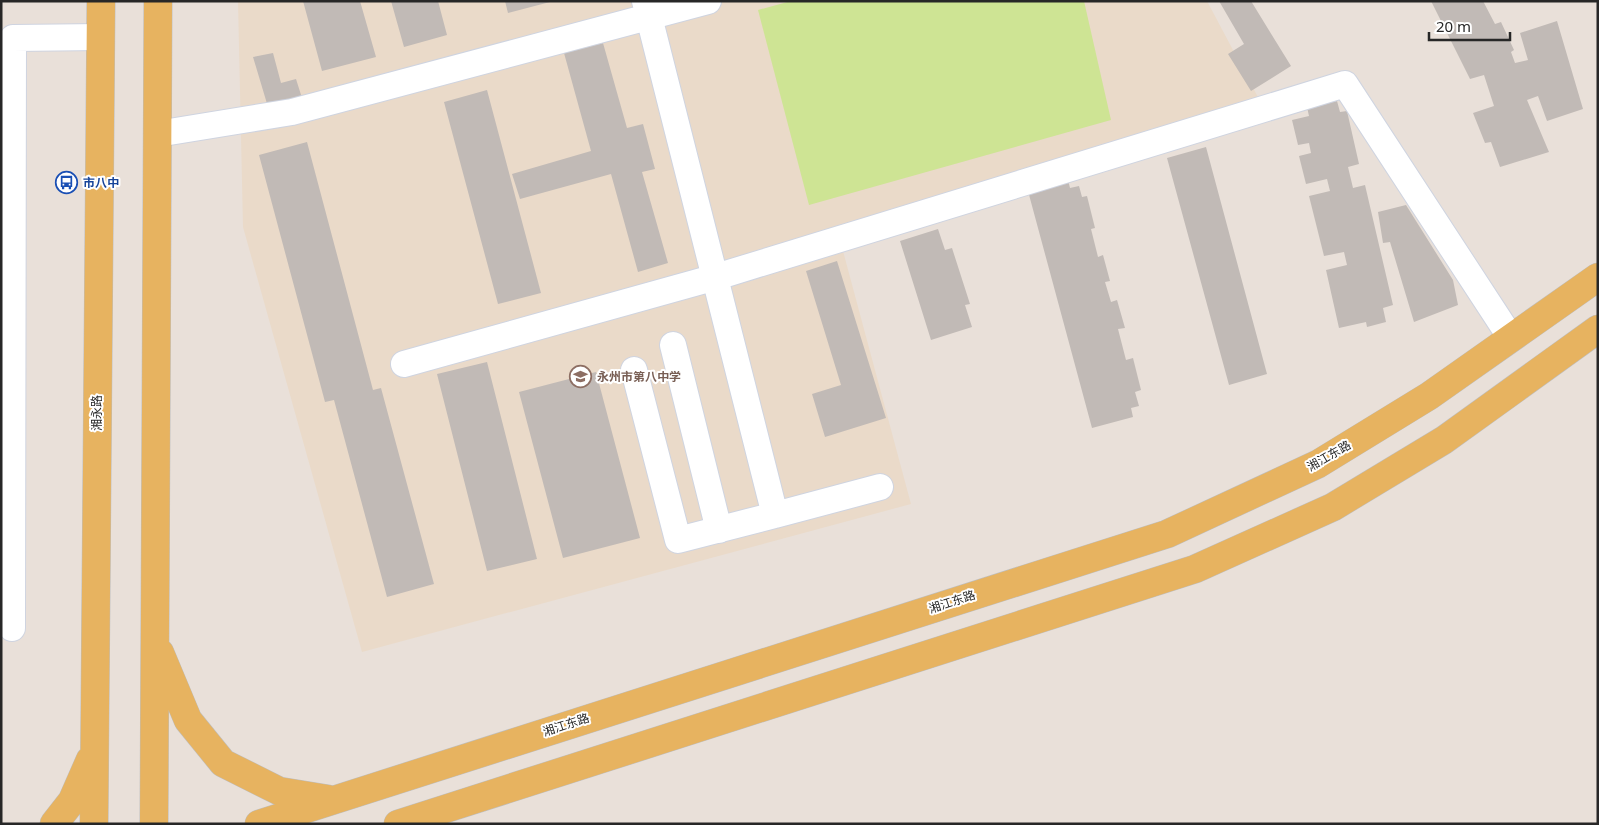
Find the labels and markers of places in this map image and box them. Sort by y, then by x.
bus stop icon: 市八中 [55,171,79,195]
place label: 市八中 [83,174,119,191]
school or university icon: 永州市第八中学 [569,365,593,389]
place label: 永州市第八中学 [597,368,681,385]

